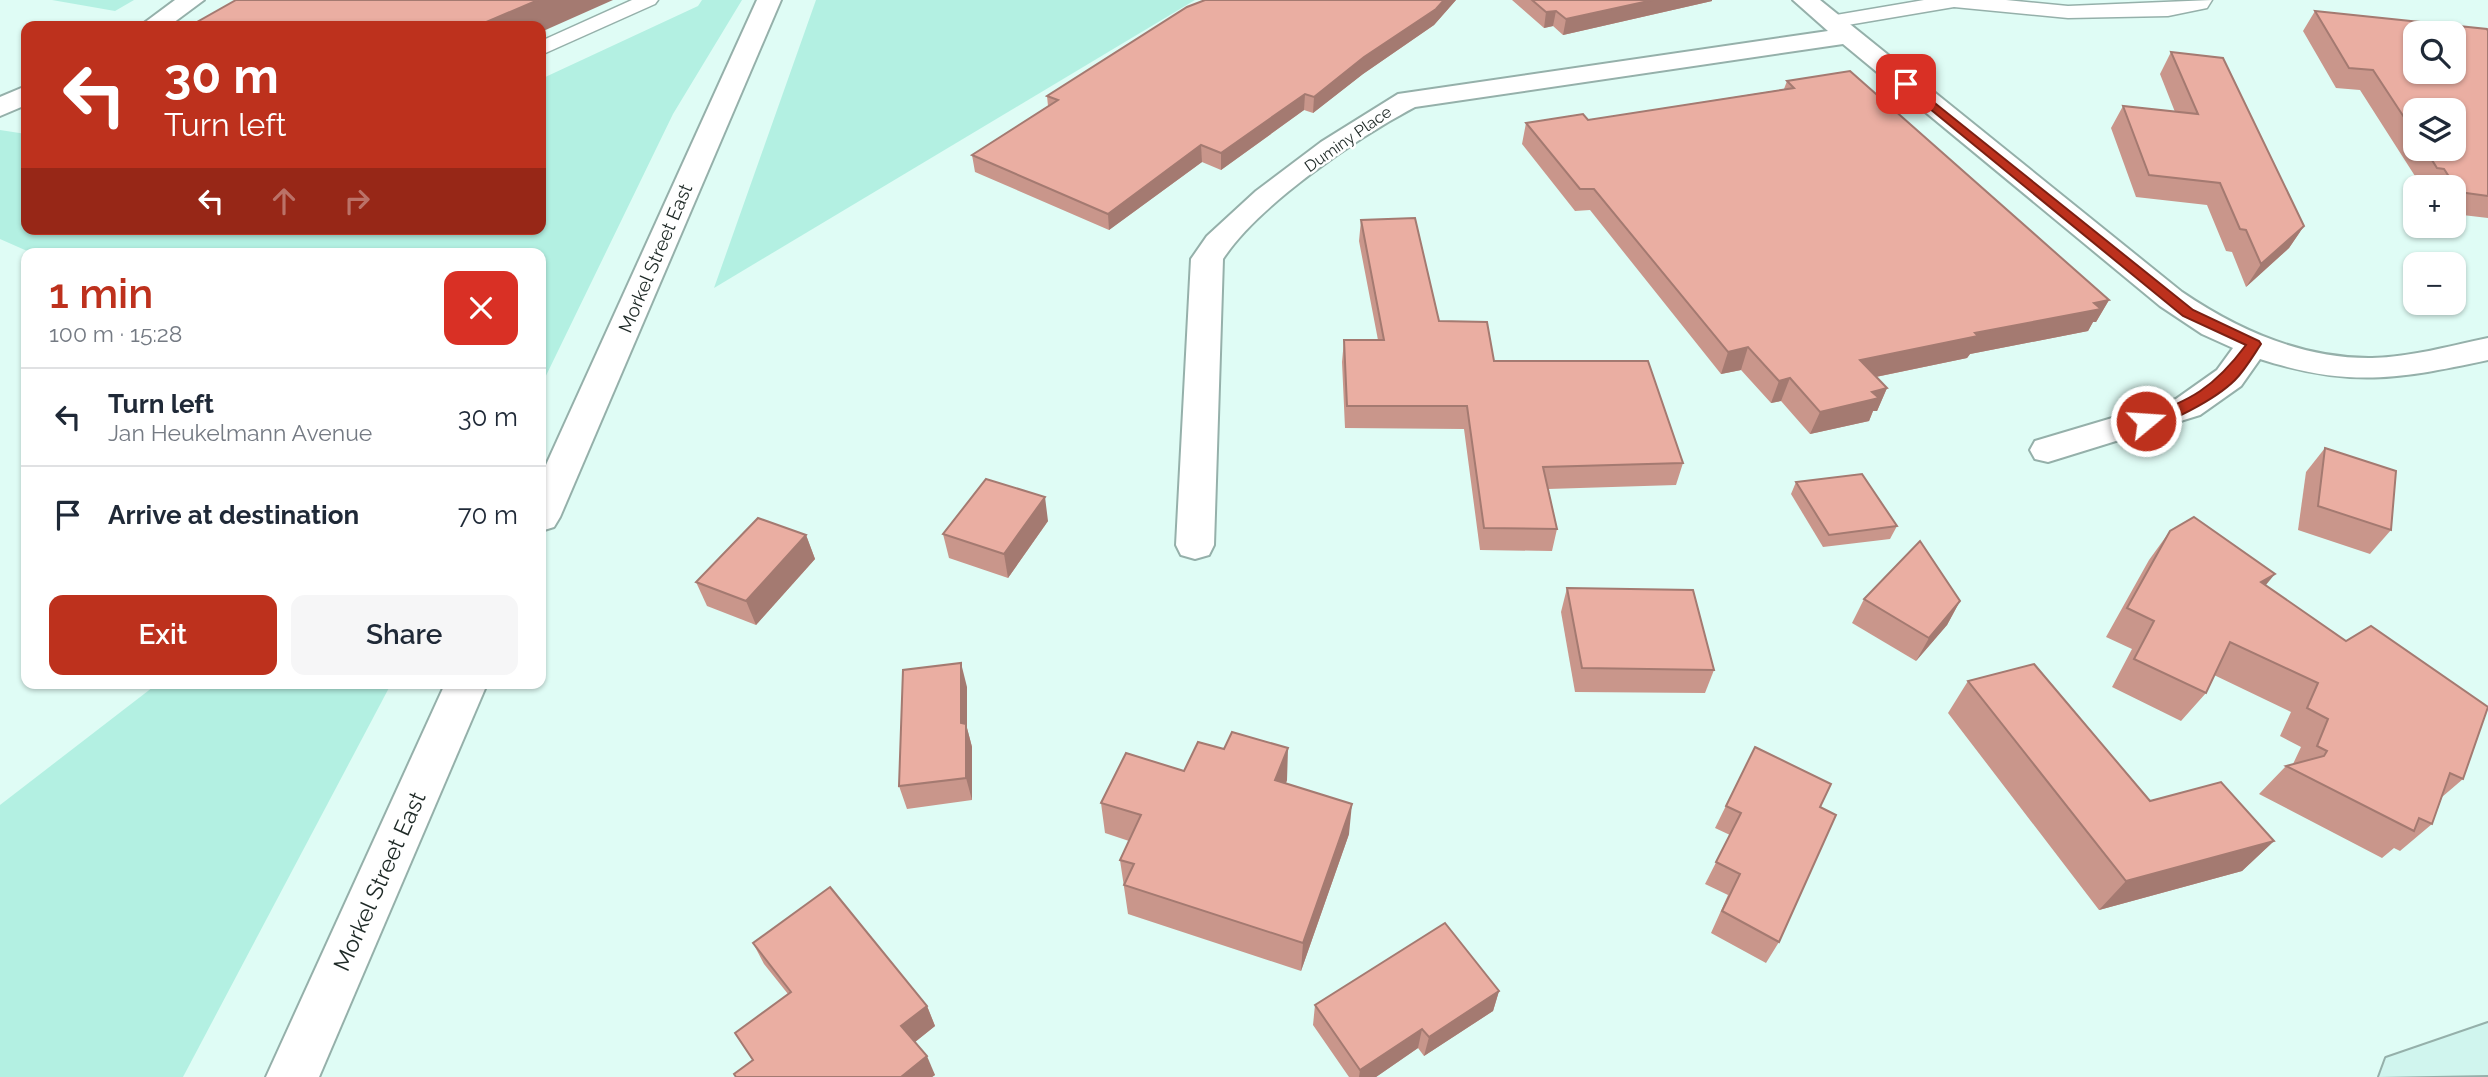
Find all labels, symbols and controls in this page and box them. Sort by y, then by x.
map controls [2403,21,2466,315]
button: search [2403,21,2466,84]
text: 30 m [164,47,279,104]
icon: left [49,49,140,140]
pin [1876,54,1936,114]
icon: arrive [1887,65,1925,103]
button: layers [2403,98,2466,161]
street label: Duminy Place [1301,102,1395,176]
text: Turn left [164,106,286,143]
button: + [2403,175,2466,238]
street label: Morkel Street East [614,180,697,336]
icon: left [192,182,230,220]
icon: ahead [265,182,303,220]
icon: right [338,182,376,220]
button: − [2403,252,2466,315]
text: 1 min [49,269,153,318]
button: close [444,271,518,345]
text: 100 m · 15:28 [49,320,182,347]
position arrow [2109,384,2183,458]
text: Turn left [108,389,214,419]
icon: left [49,398,87,436]
text: 30 m [458,402,518,432]
text: Jan Heukelmann Avenue [108,419,372,446]
icon: arrive [49,496,87,534]
text: Arrive at destination [108,500,359,530]
text: 70 m [458,500,518,530]
button: Exit [49,595,277,675]
button: Share [291,595,518,675]
street label: Morkel Street East [327,787,431,975]

